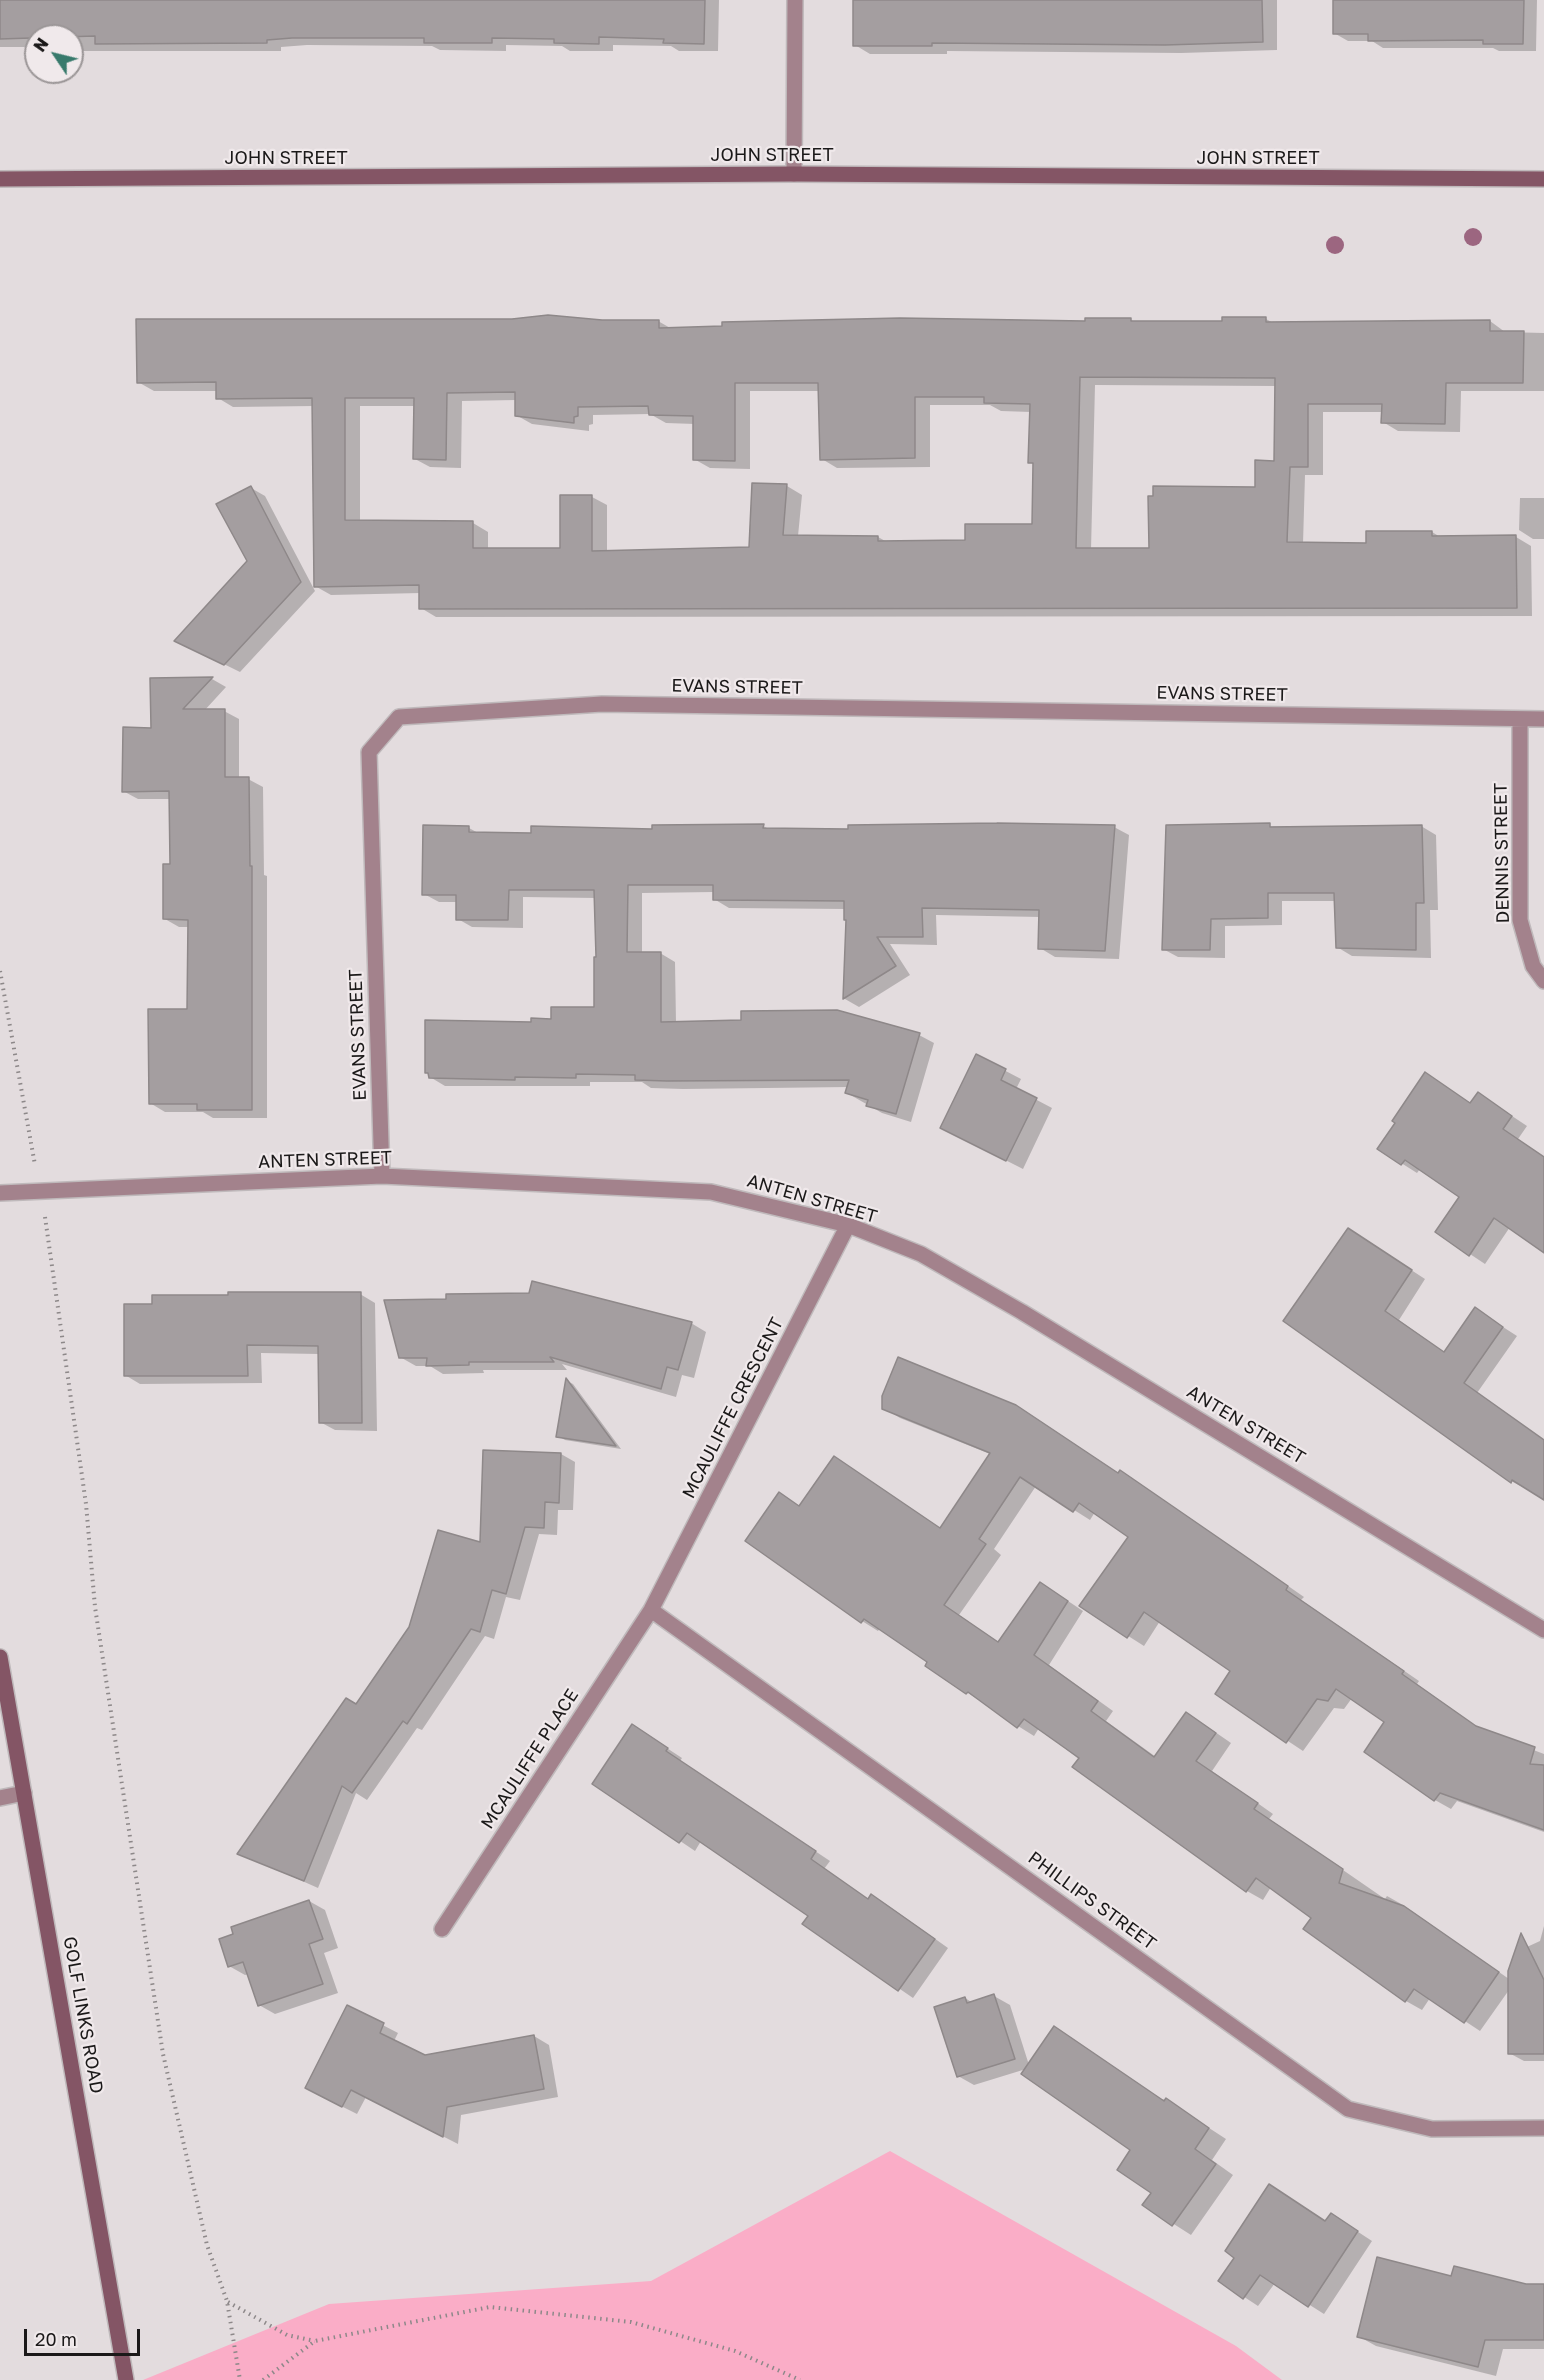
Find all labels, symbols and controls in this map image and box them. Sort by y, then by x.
north arrow [24,24,84,84]
text: N [29,34,53,56]
street label: JOHN STREET [710,144,834,166]
street label: JOHN STREET [224,147,348,169]
street label: JOHN STREET [1196,147,1320,169]
street label: EVANS STREET [671,675,803,699]
street label: EVANS STREET [1156,682,1288,706]
street label: DENNIS STREET [1490,782,1514,924]
street label: EVANS STREET [345,969,371,1101]
street label: ANTEN STREET [258,1147,392,1173]
street label: ANTEN STREET [745,1170,879,1228]
street label: MCAULIFFE CRESCENT [678,1314,788,1502]
street label: ANTEN STREET [1183,1381,1309,1469]
street label: MCAULIFFE PLACE [477,1685,583,1833]
street label: PHILLIPS STREET [1024,1847,1160,1955]
street label: GOLF LINKS ROAD [59,1935,107,2095]
scale bar [27,2317,142,2355]
text: 20 m [35,2328,77,2350]

